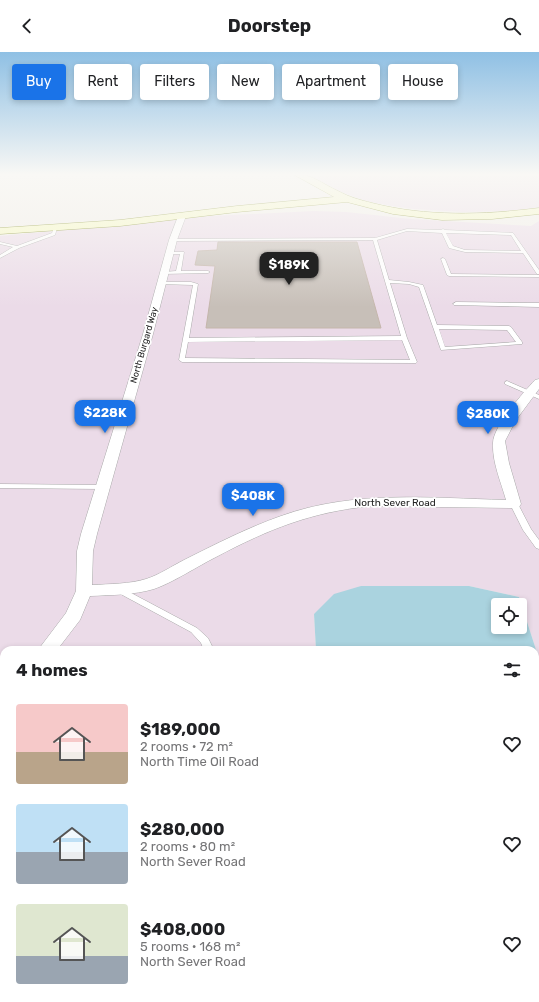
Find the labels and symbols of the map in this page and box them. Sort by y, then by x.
pin: $189K [261,252,317,286]
street label: North Burgard Way [128,306,160,384]
pin: $228K [77,400,133,434]
pin: $280K [460,401,516,435]
pin: $408K [225,483,281,517]
street label: North Sever Road [354,497,436,509]

